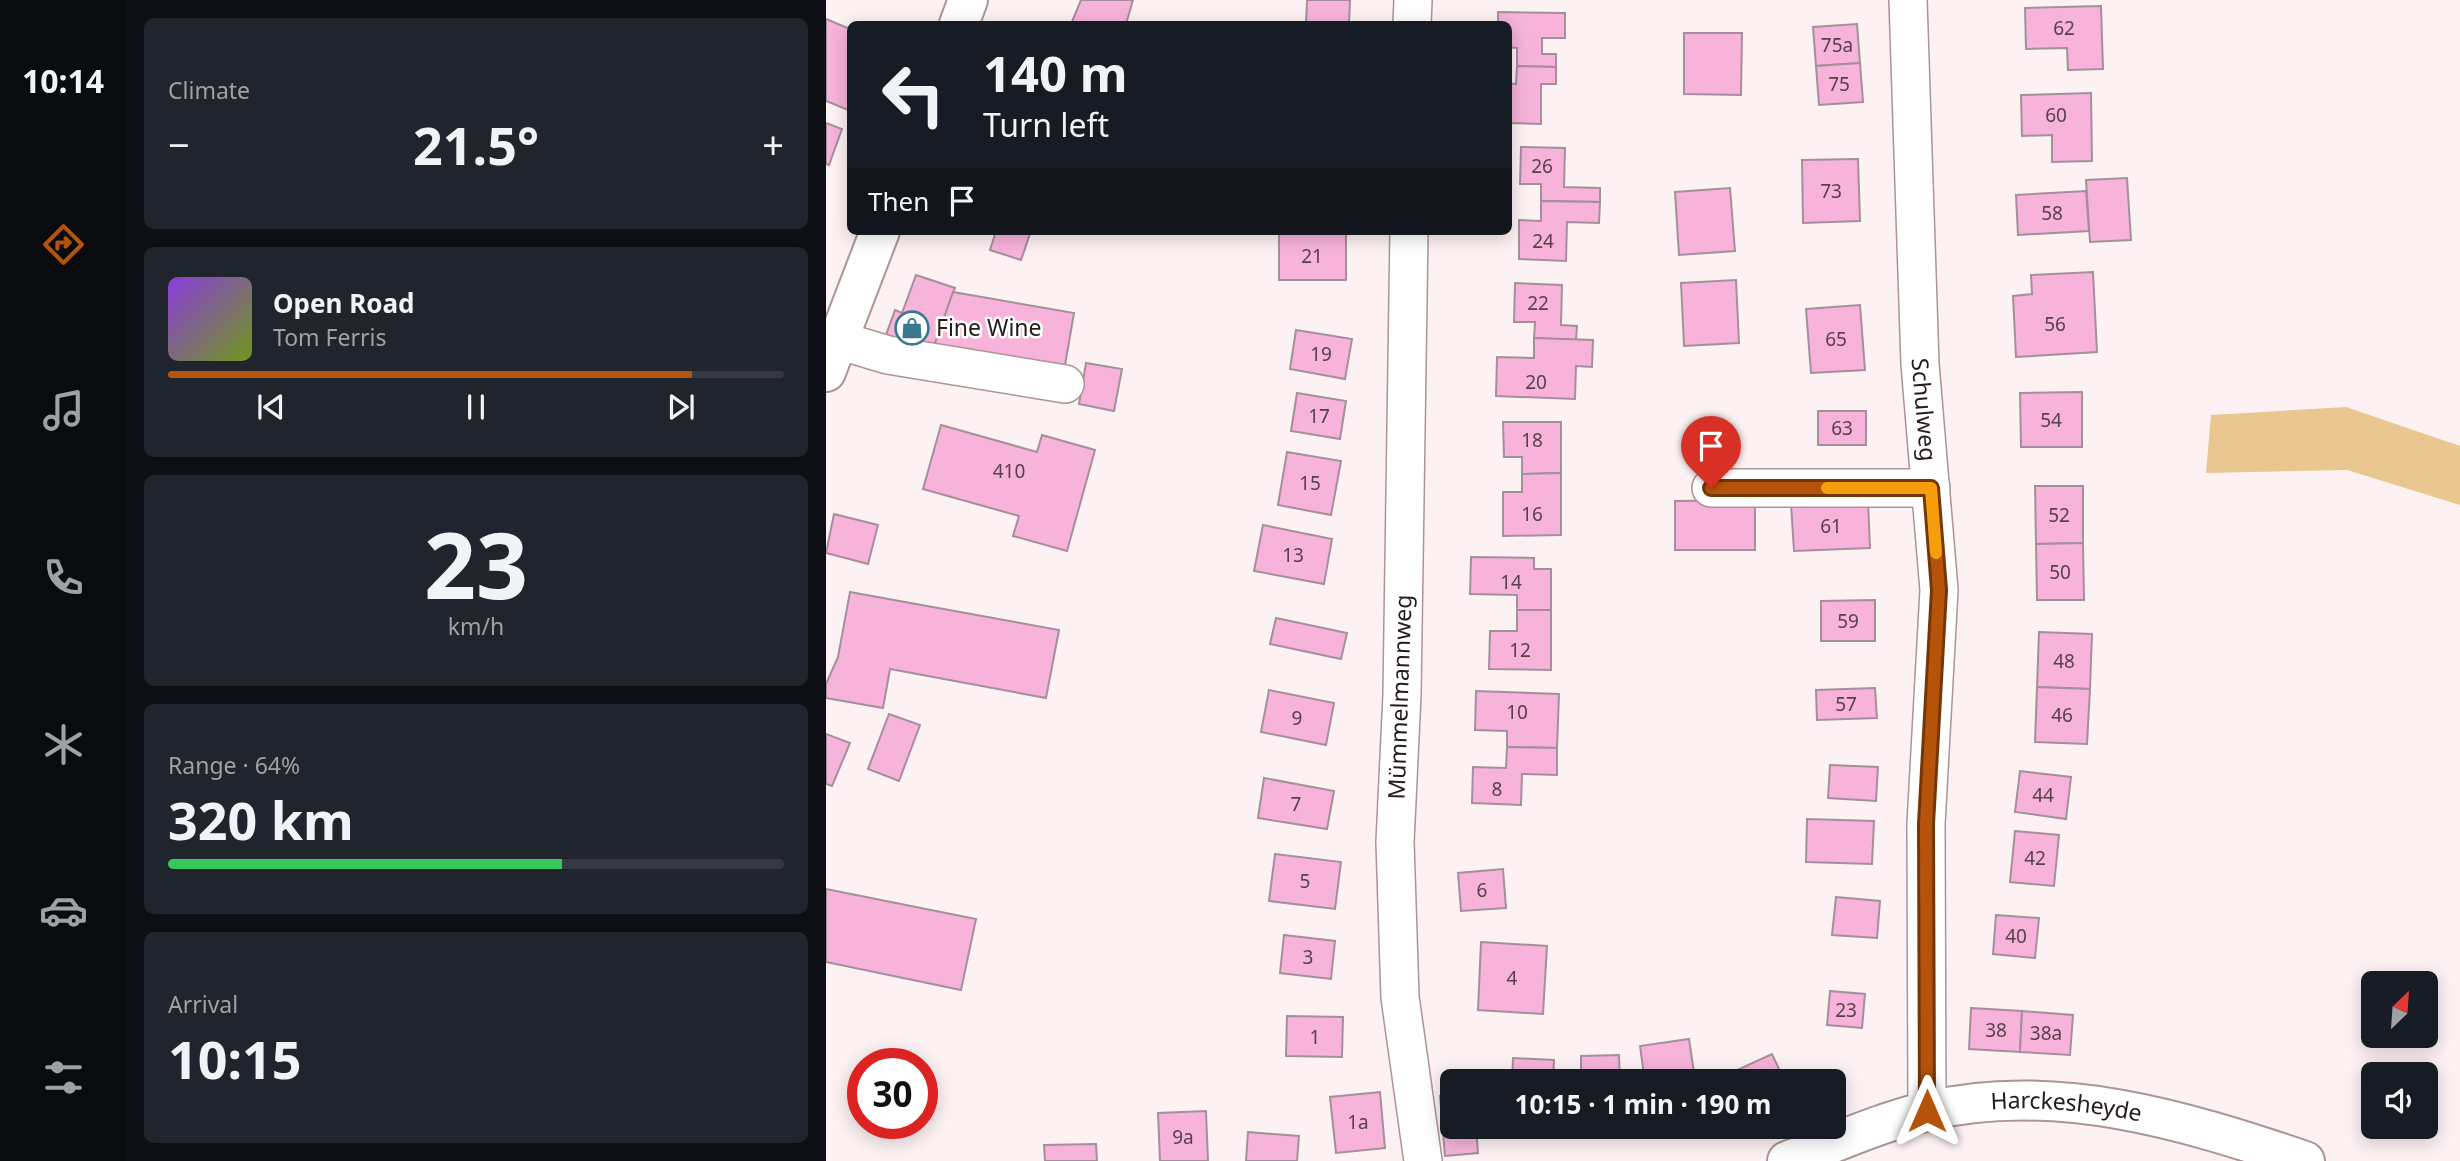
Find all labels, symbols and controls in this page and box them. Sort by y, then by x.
house number: 62 [2053,15,2075,41]
house number: 75a [1821,32,1853,58]
text: 140 m [983,40,1128,106]
icon: left [868,49,959,140]
text: 10:14 [22,59,104,102]
house number: 75 [1828,71,1850,97]
text: Climate [168,74,250,106]
house number: 60 [2045,102,2067,128]
text: Turn left [983,103,1109,146]
text: 21.5° [413,109,539,180]
text: − [168,118,190,170]
text: + [762,118,784,170]
house number: 26 [1531,153,1553,179]
house number: 73 [1820,178,1842,204]
icon: arrive [943,182,981,220]
text: Then [868,183,929,219]
house number: 58 [2041,200,2063,226]
icon: directions [39,220,88,269]
house number: 24 [1532,228,1554,254]
house number: 21 [1301,243,1323,269]
text: Open Road [273,285,415,321]
house number: 22 [1527,290,1549,316]
shop icon: Fine Wine [893,309,931,347]
place label: Fine Wine [936,311,1042,343]
house number: 56 [2044,311,2066,337]
text: Tom Ferris [273,321,386,353]
house number: 65 [1825,326,1847,352]
house number: 19 [1310,341,1332,367]
street label: Schulweg [1905,357,1945,462]
house number: 20 [1525,369,1547,395]
icon: music [39,386,88,435]
icon: previous [252,388,290,426]
icon: pause [457,388,495,426]
icon: next [662,388,700,426]
house number: 17 [1308,403,1330,429]
house number: 54 [2040,407,2062,433]
house number: 63 [1831,415,1853,441]
pin [1681,416,1741,488]
house number: 18 [1521,427,1543,453]
icon: arrive [1692,427,1730,465]
house number: 410 [993,458,1025,484]
house number: 15 [1299,470,1321,496]
house number: 16 [1521,501,1543,527]
text: 23 [424,502,528,626]
house number: 52 [2048,502,2070,528]
house number: 61 [1820,513,1842,539]
house number: 13 [1282,542,1304,568]
icon: phone [39,553,88,602]
house number: 50 [2049,559,2071,585]
house number: 14 [1500,569,1522,595]
street label: Mümmelmannweg [1379,594,1419,800]
house number: 59 [1837,608,1859,634]
text: km/h [448,610,504,642]
house number: 12 [1509,637,1531,663]
house number: 48 [2053,648,2075,674]
house number: 57 [1835,691,1857,717]
house number: 10 [1506,699,1528,725]
house number: 46 [2051,702,2073,728]
house number: 9 [1292,705,1302,731]
icon: climate [39,720,88,769]
text: Range · 64% [168,749,300,781]
house number: 8 [1492,776,1502,802]
house number: 44 [2032,782,2054,808]
text: 320 km [168,784,354,855]
house number: 7 [1291,791,1301,817]
house number: 42 [2024,845,2046,871]
house number: 5 [1300,868,1310,894]
house number: 6 [1477,877,1487,903]
icon: car [39,886,88,935]
house number: 40 [2005,923,2027,949]
house number: 3 [1303,944,1313,970]
house number: 4 [1507,965,1518,991]
north arrow [2361,971,2438,1048]
map controls [2361,971,2438,1139]
text: Arrival [168,988,238,1020]
house number: 23 [1835,997,1857,1023]
house number: 38 [1985,1017,2007,1043]
house number: 38a [2030,1020,2062,1046]
text: 10:15 [168,1023,302,1094]
house number: 1 [1310,1024,1320,1050]
speed limit sign: 30 [847,1048,938,1139]
icon: filters [39,1053,88,1102]
button: sound [2361,1062,2438,1139]
position arrow [1890,1074,1964,1148]
street label: Harckesheyde [1990,1083,2145,1128]
text: 10:15 · 1 min · 190 m [1515,1086,1771,1122]
house number: 1a [1347,1109,1369,1135]
house number: 9a [1172,1124,1194,1150]

